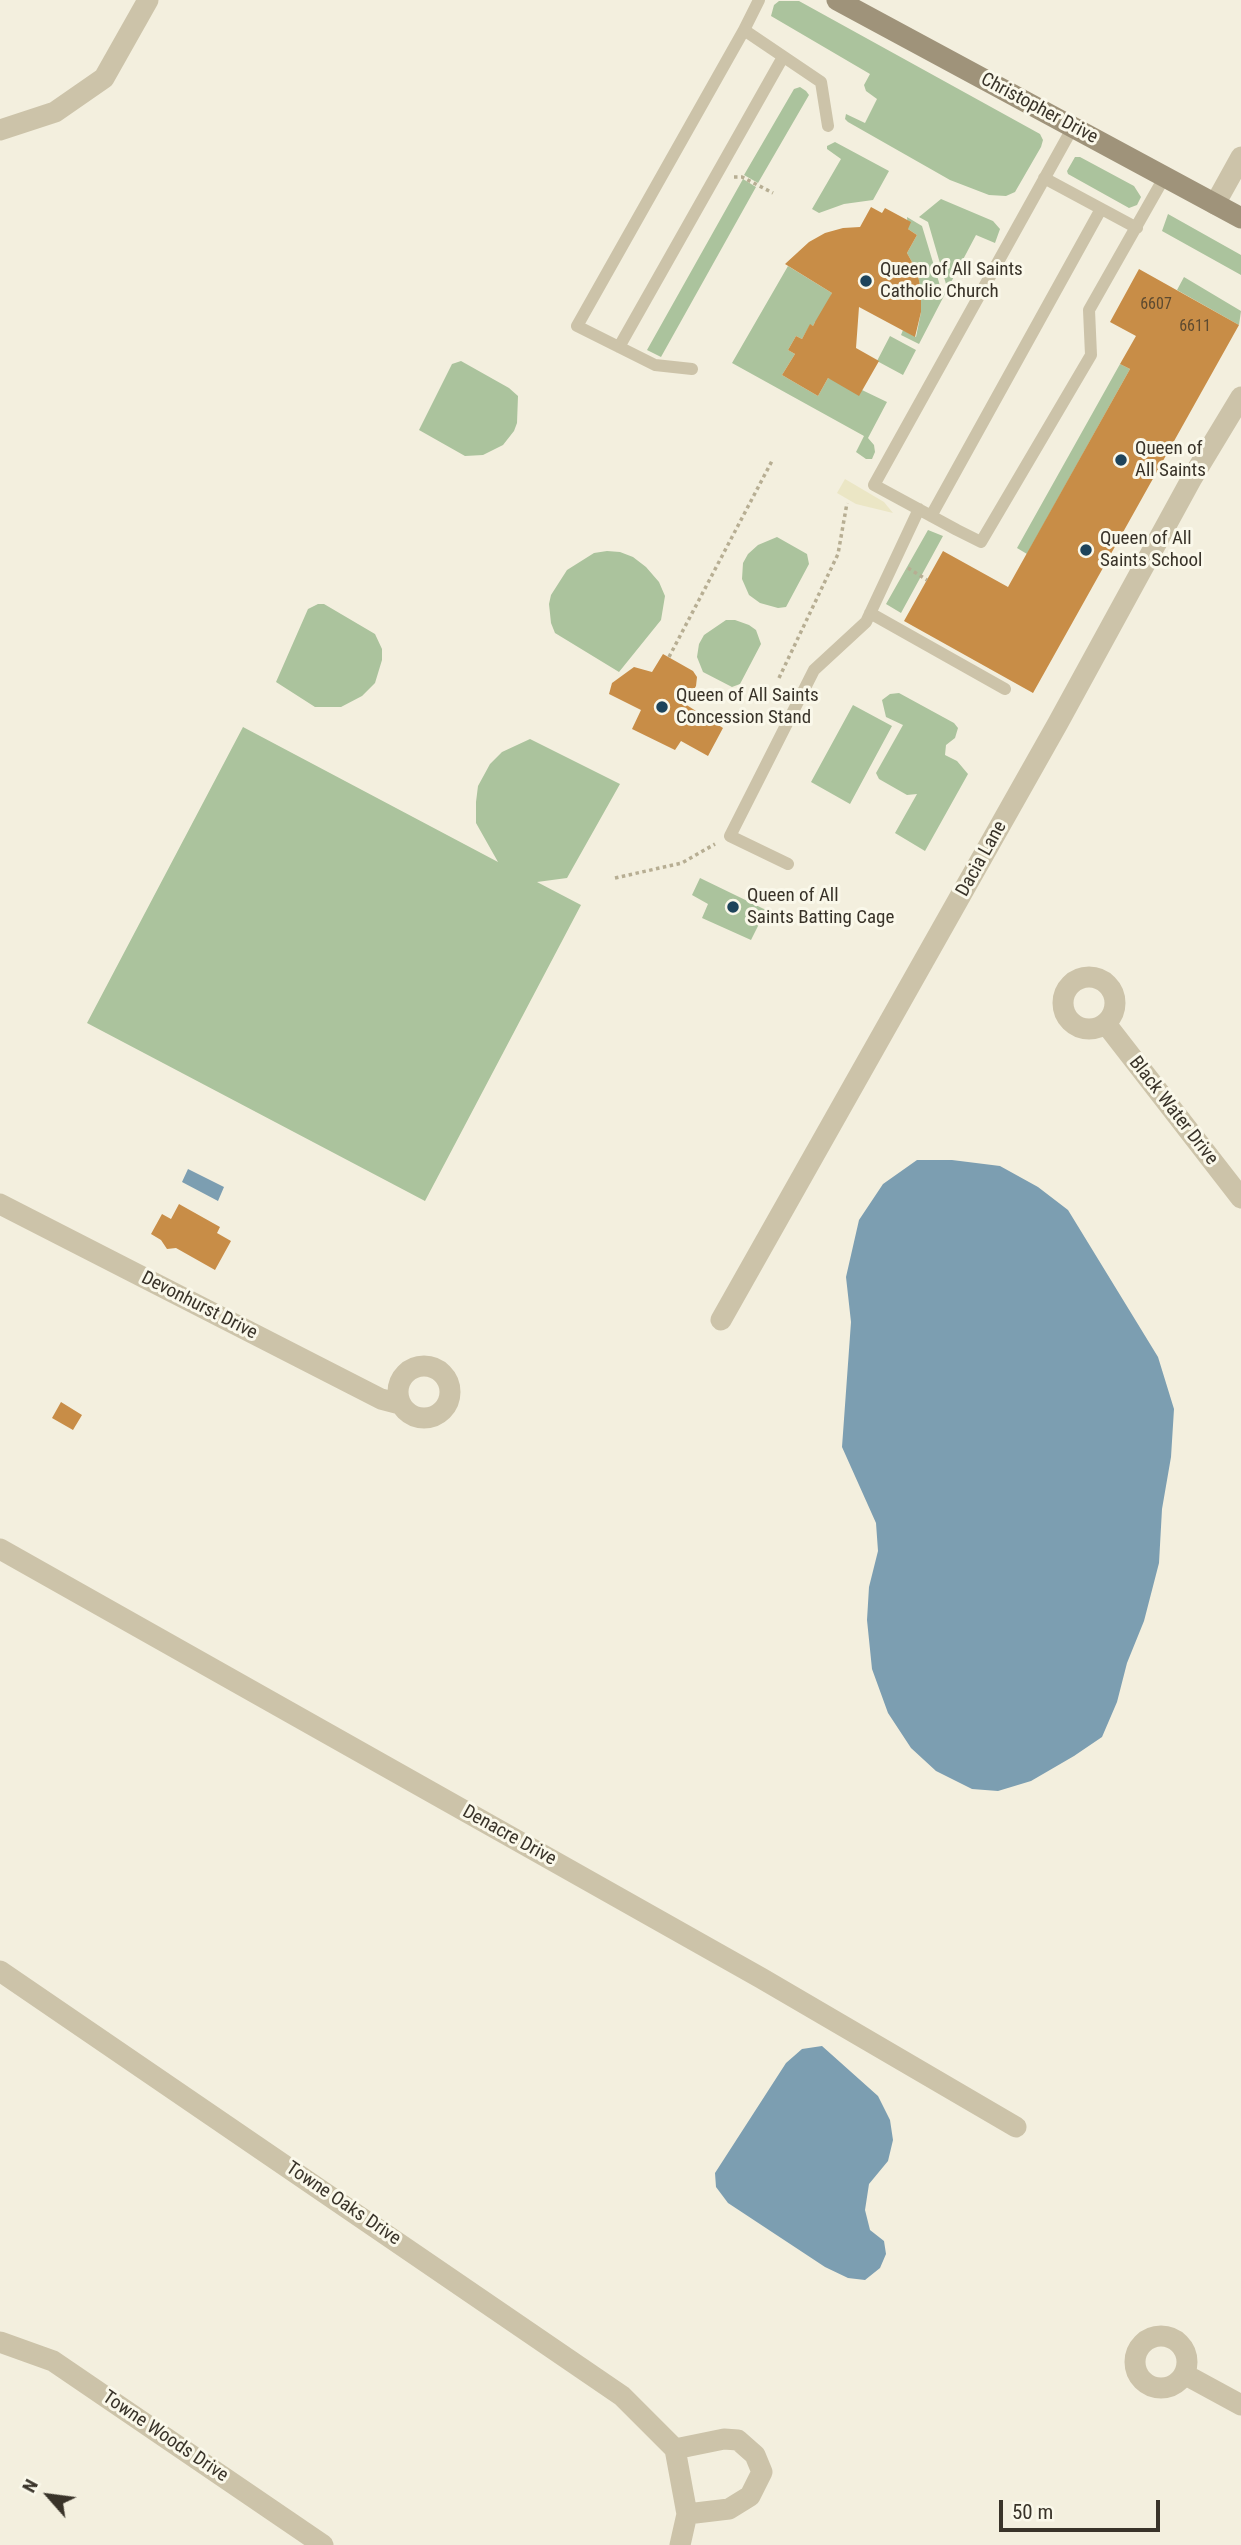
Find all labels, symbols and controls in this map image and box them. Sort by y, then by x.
street label: Christopher Drive [977,69,1101,149]
place label: Queen of All Saints Catholic Church [880,259,1023,303]
marker: Queen of All Saints Catholic Church [858,273,874,289]
house number: 6607 [1140,295,1172,315]
house number: 6611 [1179,317,1211,337]
place label: Queen of All Saints [1135,438,1206,482]
marker: Queen of All Saints [1113,452,1129,468]
place label: Queen of All Saints School [1100,528,1202,572]
marker: Queen of All Saints School [1078,542,1094,558]
place label: Queen of All Saints Concession Stand [676,685,819,729]
marker: Queen of All Saints Concession Stand [654,699,670,715]
street label: Dacia Lane [952,817,1012,901]
place label: Queen of All Saints Batting Cage [747,885,894,929]
marker: Queen of All Saints Batting Cage [725,899,741,915]
street label: Black Water Drive [1124,1052,1222,1170]
street label: Devonhurst Drive [137,1267,261,1345]
street label: Denacre Drive [458,1801,560,1871]
street label: Towne Oaks Drive [281,2157,405,2251]
street label: Towne Woods Drive [98,2386,232,2488]
north arrow [14,2461,84,2531]
text: N [17,2475,43,2496]
scale bar [1003,2486,1164,2530]
text: 50 m [1012,2500,1053,2524]

